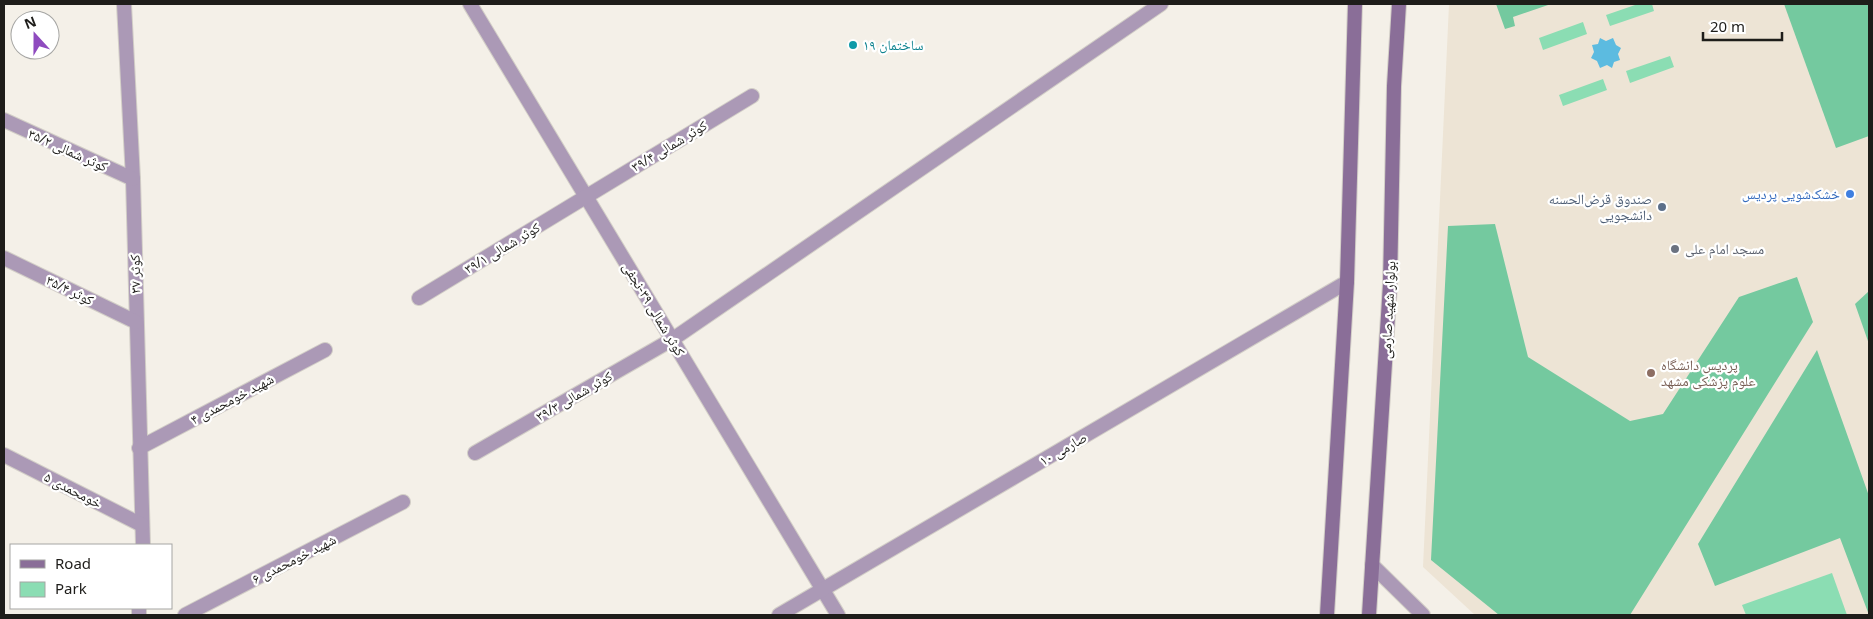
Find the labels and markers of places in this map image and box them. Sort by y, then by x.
place label: ساختمان ۱۹ [863,35,923,54]
marker: ساختمان ۱۹ [847,39,859,51]
place label: خشک‌شویی پردیس [1742,184,1840,203]
marker: خشک‌شویی پردیس [1844,188,1856,200]
place label: صندوق قرض‌الحسنه دانشجویی [1549,189,1652,224]
marker: صندوق قرض‌الحسنه دانشجویی [1656,201,1668,213]
place label: مسجد امام علی [1685,239,1764,259]
marker: مسجد امام علی [1669,243,1681,255]
place label: پردیس دانشگاه علوم پزشکی مشهد [1661,355,1756,391]
marker: پردیس دانشگاه علوم پزشکی مشهد [1645,367,1657,379]

